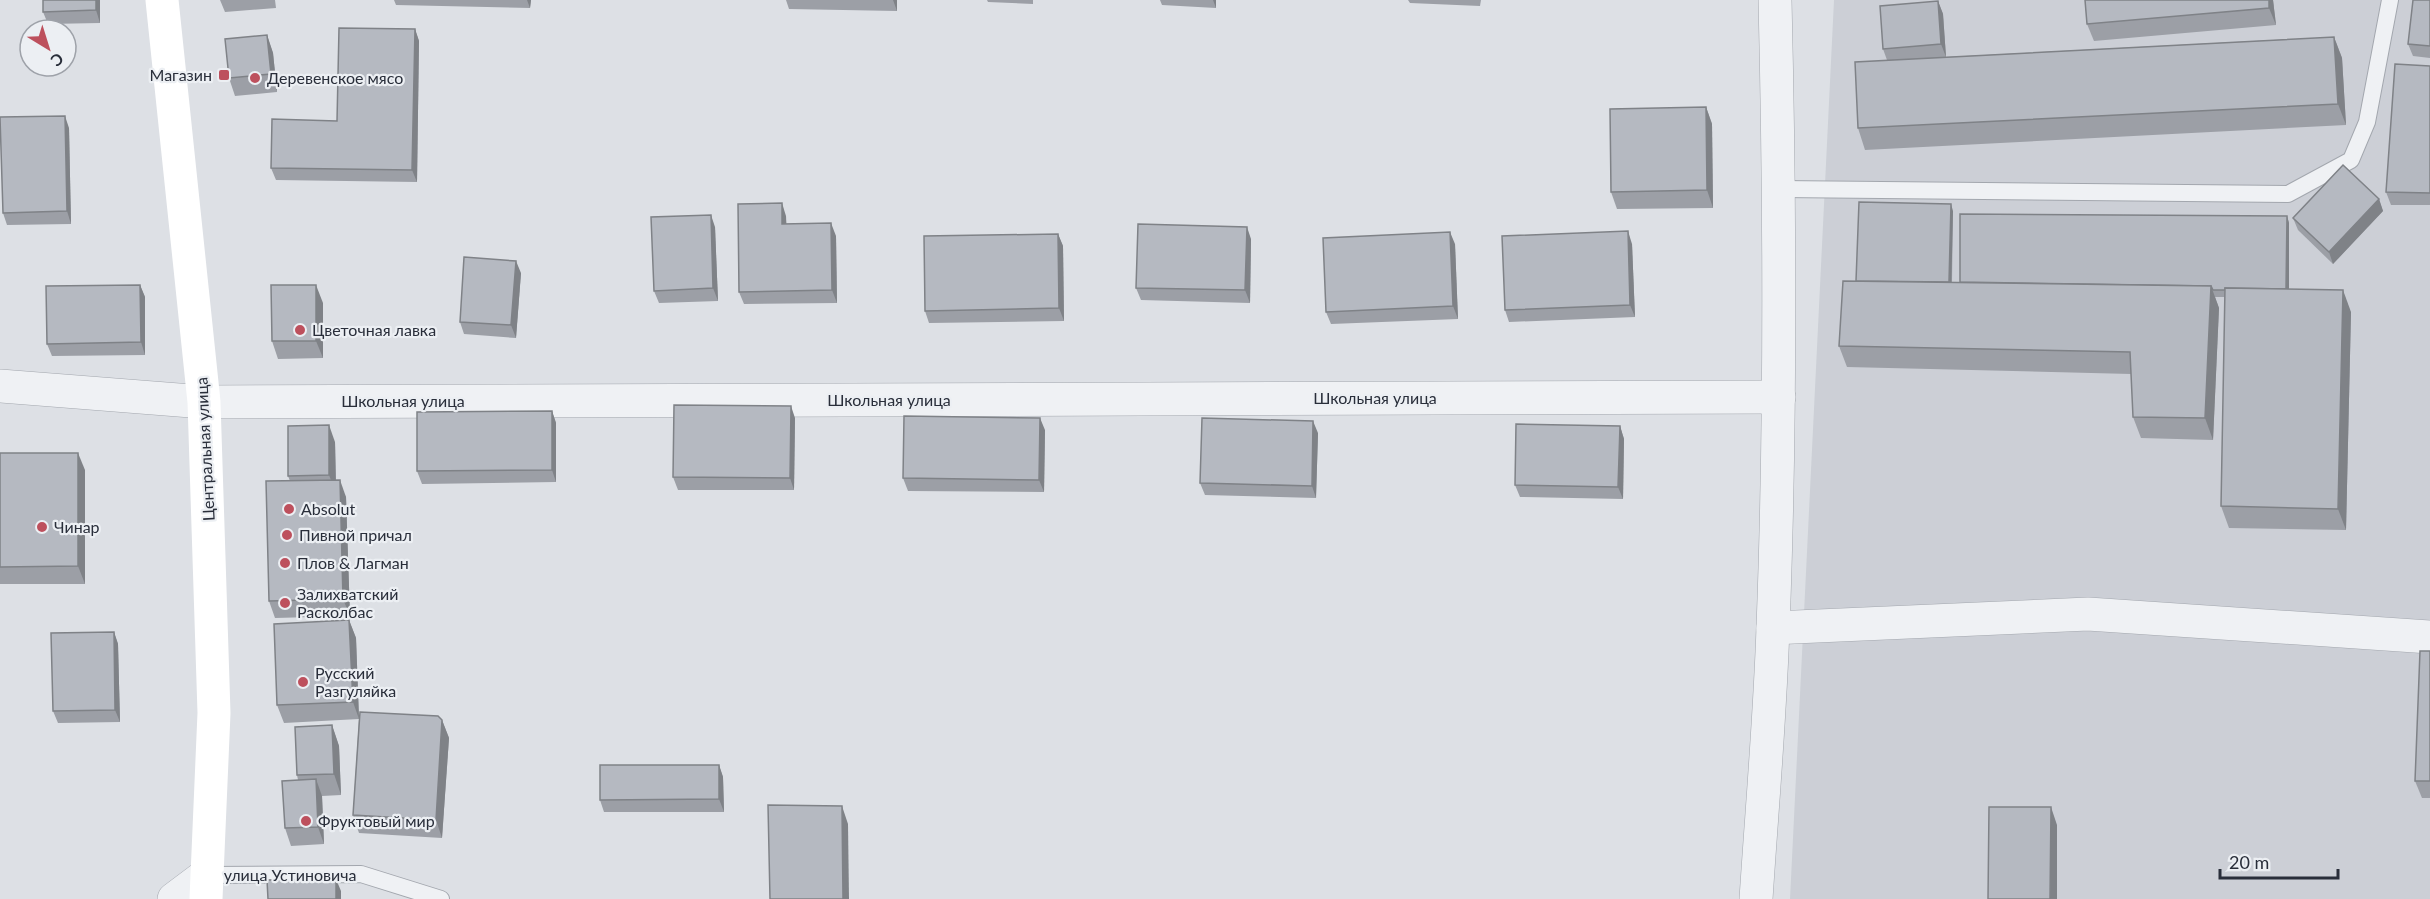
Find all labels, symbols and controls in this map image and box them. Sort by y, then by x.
north arrow [18,18,78,78]
text: С [47,49,68,71]
place label: Магазин [150,65,212,84]
marker: Магазин [217,68,231,82]
place label: Деревенское мясо [267,68,403,87]
marker: Деревенское мясо [248,71,262,85]
place label: Цветочная лавка [312,320,436,339]
marker: Цветочная лавка [293,323,307,337]
street label: Центральная улица [191,377,218,521]
street label: Школьная улица [1313,388,1437,407]
street label: Школьная улица [827,390,951,409]
street label: Школьная улица [341,391,465,410]
place label: Absolut [301,499,355,518]
marker: Absolut [282,502,296,516]
place label: Чинар [54,517,100,536]
marker: Чинар [35,520,49,534]
place label: Пивной причал [299,525,412,544]
marker: Пивной причал [280,528,294,542]
place label: Плов & Лагман [297,553,409,572]
marker: Плов & Лагман [278,556,292,570]
place label: Залихватский Расколбас [297,584,398,621]
marker: Залихватский Расколбас [278,596,292,610]
place label: Русский Разгуляйка [315,663,396,700]
marker: Русский Разгуляйка [296,675,310,689]
place label: Фруктовый мир [318,811,435,830]
marker: Фруктовый мир [299,814,313,828]
scale bar [2220,842,2338,880]
text: 20 m [2229,851,2269,873]
street label: улица Устиновича [224,865,356,884]

